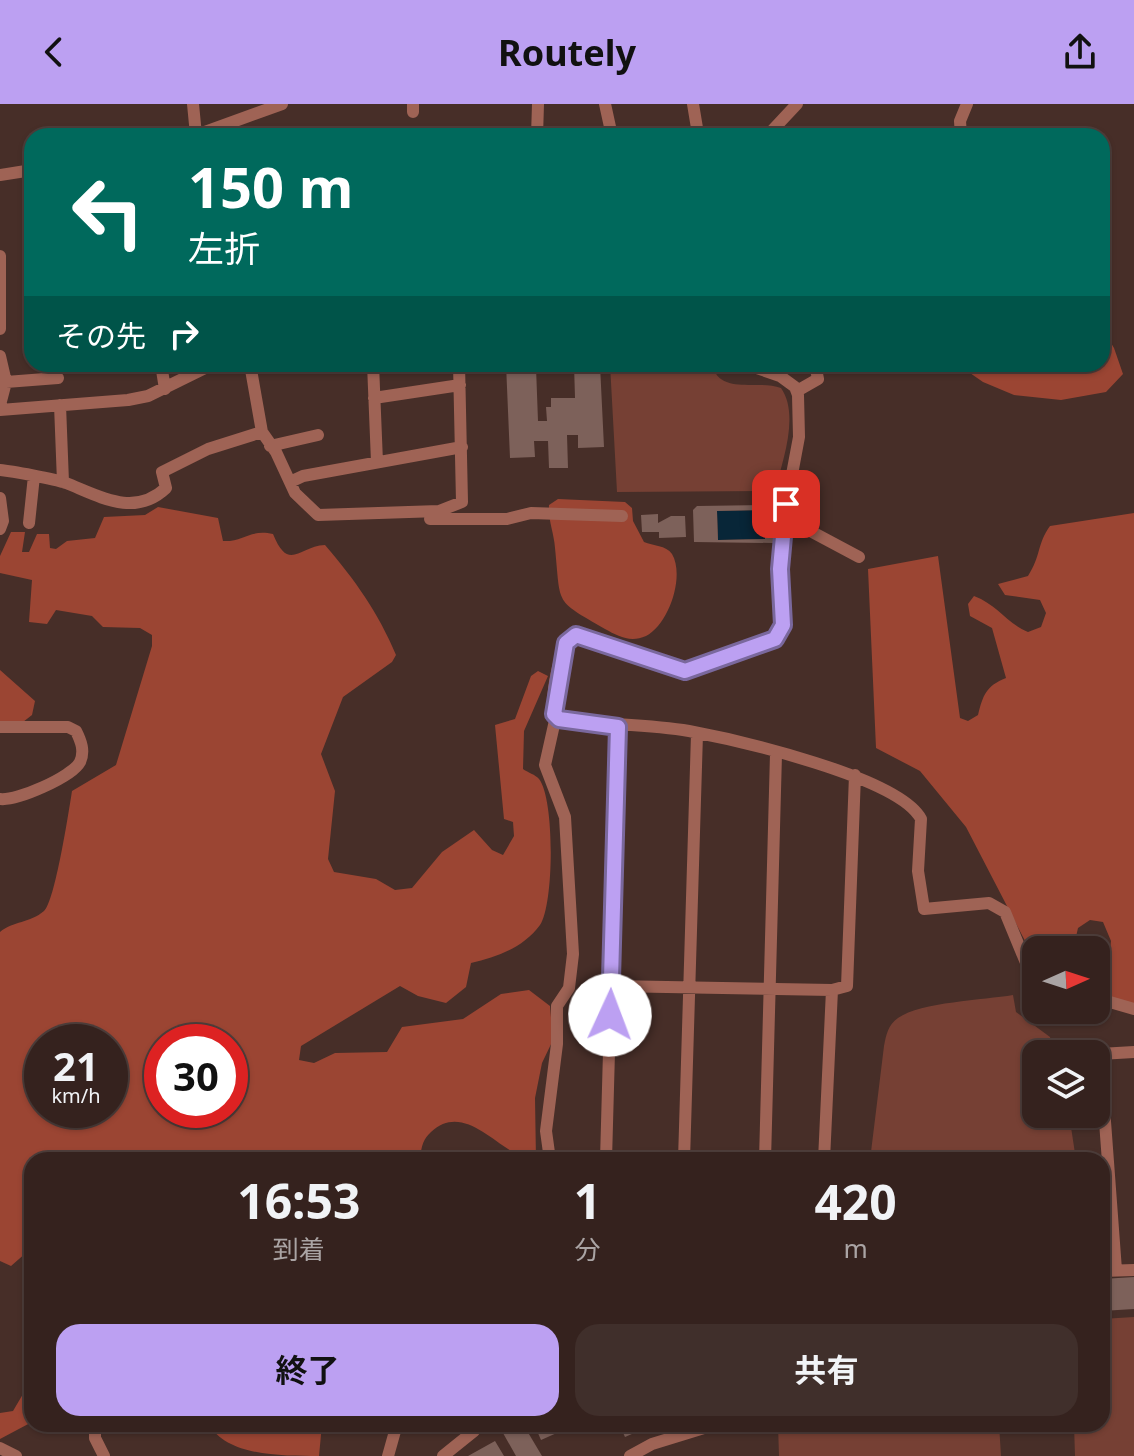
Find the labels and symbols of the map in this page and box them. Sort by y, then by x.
pin [752,470,820,538]
north arrow [1022,936,1110,1024]
position arrow [568,973,652,1057]
speed limit sign: 30 [144,1024,248,1128]

